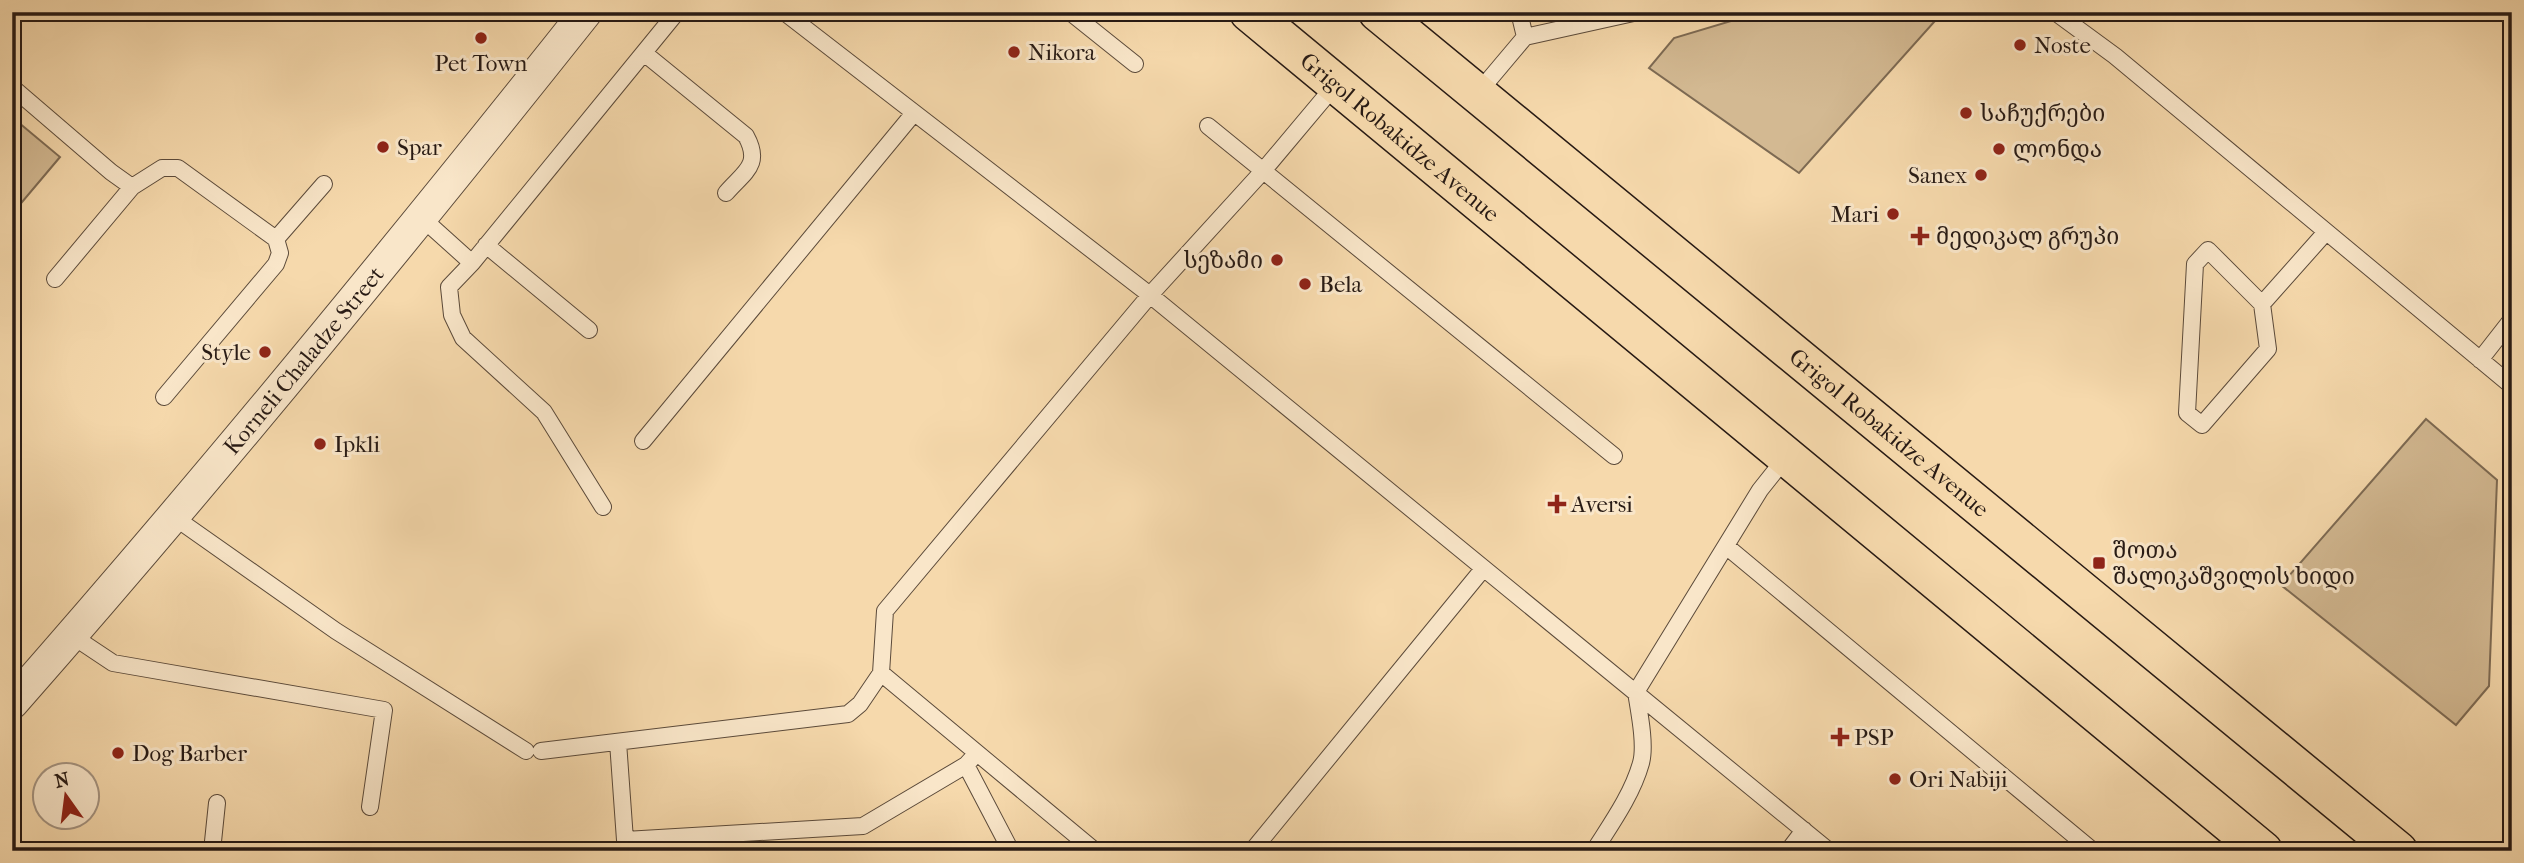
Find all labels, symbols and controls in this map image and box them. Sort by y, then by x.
marker: Pet Town [473,30,489,46]
place label: Noste [2034,32,2091,59]
marker: Noste [2012,37,2028,53]
place label: Nikora [1028,39,1096,66]
marker: Nikora [1006,44,1022,60]
street label: Grigol Robakidze Avenue [1295,47,1505,228]
place label: Pet Town [435,50,528,77]
place label: საჩუქრები [1980,100,2105,127]
marker: საჩუქრები [1958,105,1974,121]
place label: Spar [397,134,442,161]
place label: ლონდა [2013,136,2102,163]
marker: Spar [375,139,391,155]
marker: ლონდა [1991,141,2007,157]
place label: Sanex [1908,162,1967,189]
marker: Sanex [1973,167,1989,183]
place label: Mari [1831,201,1879,228]
marker: Mari [1885,206,1901,222]
place label: მედიკალ გრუპი [1936,223,2119,250]
marker: მედიკალ გრუპი [1910,226,1930,246]
place label: სეზამი [1183,247,1263,274]
marker: სეზამი [1269,252,1285,268]
street label: Korneli Chaladze Street [218,261,390,460]
place label: Bela [1319,271,1363,298]
marker: Bela [1297,276,1313,292]
place label: Style [201,339,251,366]
street label: Grigol Robakidze Avenue [1784,343,1994,523]
marker: Style [257,344,273,360]
place label: Ipkli [334,431,380,458]
marker: Ipkli [312,436,328,452]
place label: Aversi [1570,491,1633,518]
marker: Aversi [1549,496,1565,512]
place label: შოთა შალიკაშვილის ხიდი [2113,537,2355,590]
marker: შოთა შალიკაშვილის ხიდი [2091,555,2107,571]
place label: PSP [1854,724,1894,751]
marker: PSP [1832,729,1848,745]
place label: Dog Barber [132,740,247,767]
marker: Dog Barber [110,745,126,761]
north arrow [32,762,102,832]
place label: Ori Nabiji [1909,766,2008,793]
text: N [52,768,72,793]
marker: Ori Nabiji [1887,771,1903,787]

